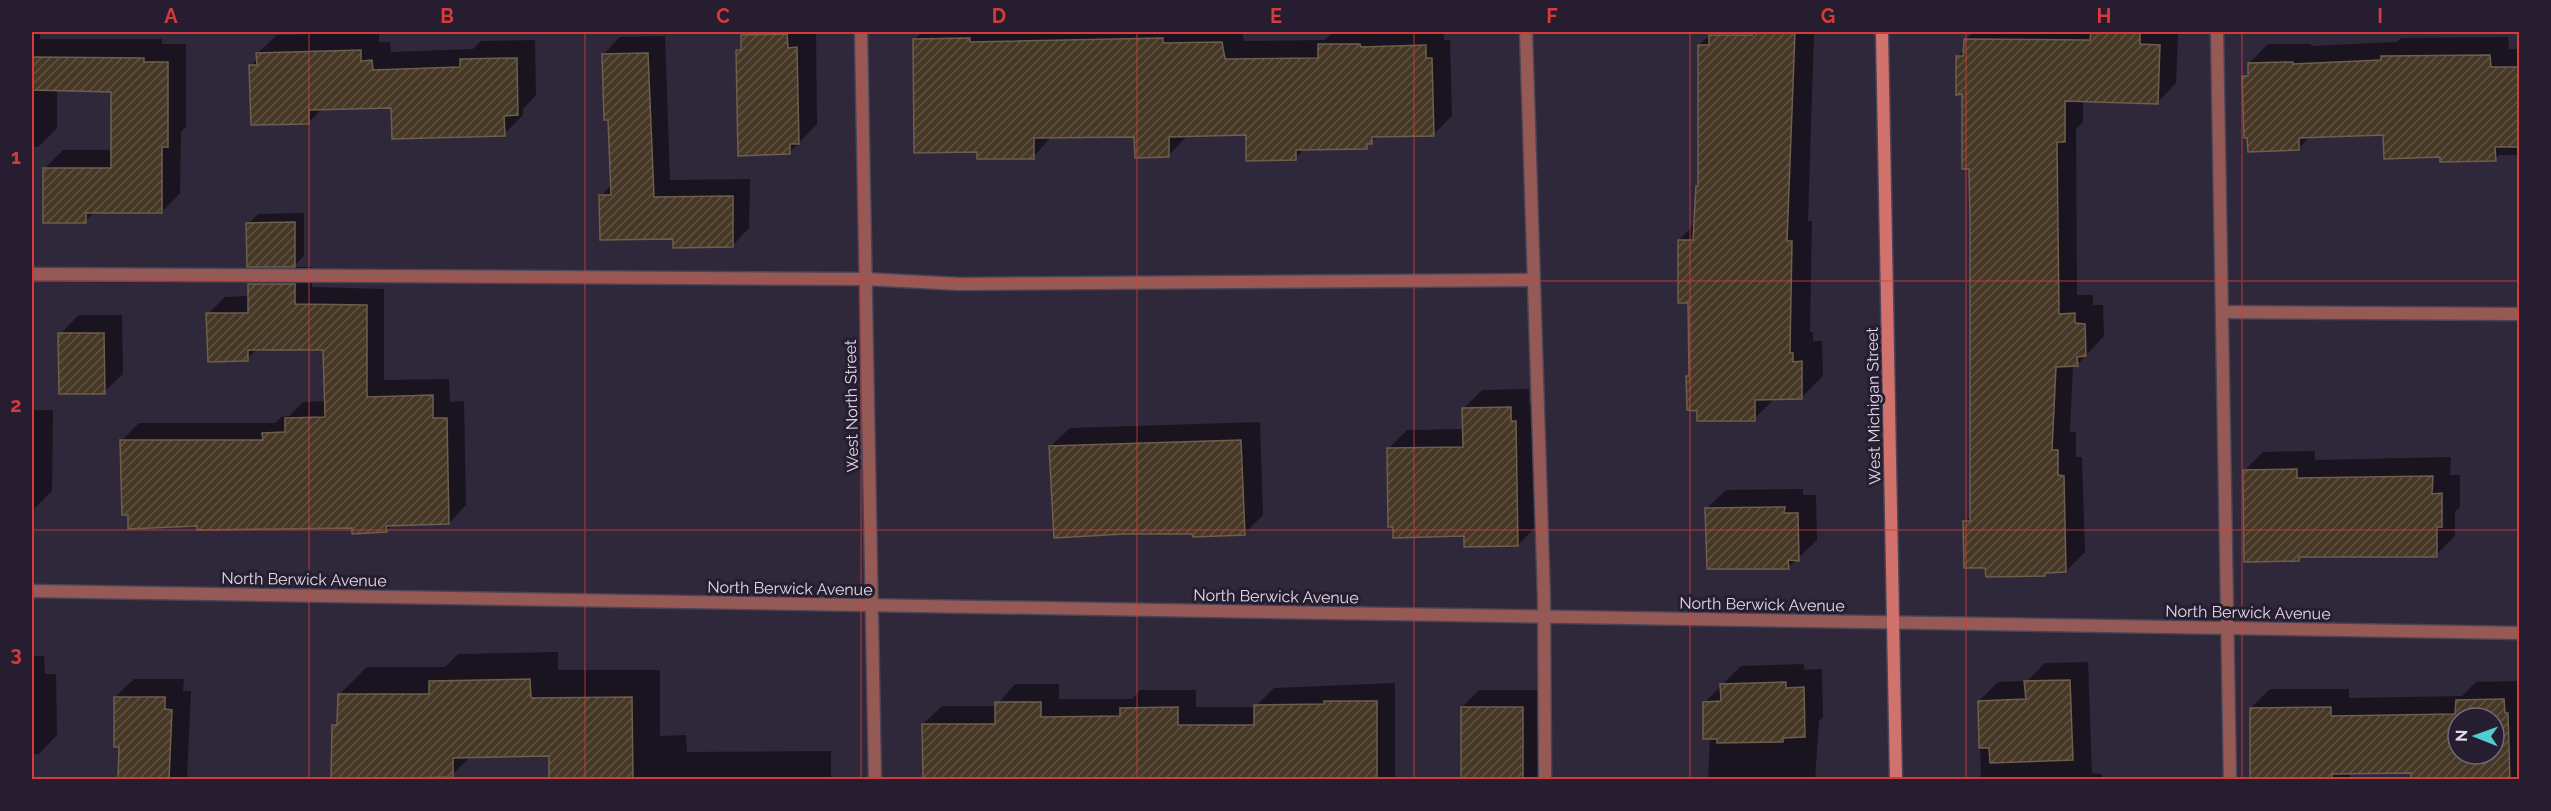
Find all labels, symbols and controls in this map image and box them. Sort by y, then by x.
text: A [164,4,178,28]
text: B [440,4,454,28]
text: C [716,4,730,28]
text: D [992,4,1006,28]
text: E [1270,4,1282,28]
text: F [1546,4,1558,28]
text: G [1821,4,1835,28]
text: H [2097,4,2111,28]
text: I [2377,4,2383,28]
text: 1 [11,145,21,169]
street label: West Michigan Street [1863,326,1884,485]
street label: West North Street [841,339,862,473]
text: 2 [10,393,22,417]
street label: North Berwick Avenue [221,569,387,590]
street label: North Berwick Avenue [707,578,873,599]
street label: North Berwick Avenue [1193,586,1359,607]
street label: North Berwick Avenue [1679,594,1845,615]
street label: North Berwick Avenue [2165,602,2331,623]
text: 3 [10,642,22,666]
north arrow [2446,706,2506,766]
text: N [2452,729,2471,742]

